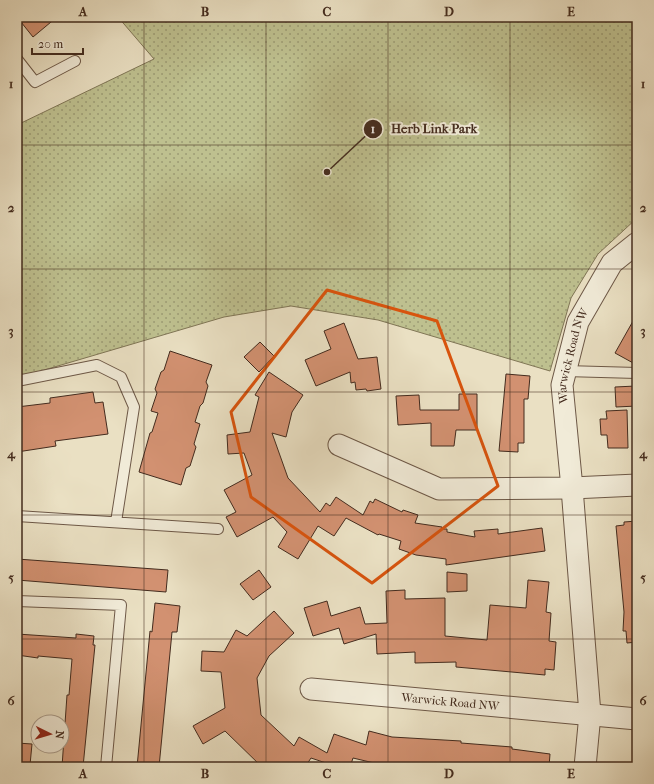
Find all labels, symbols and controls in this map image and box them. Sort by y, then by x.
text: A [78,4,88,19]
text: B [201,4,210,19]
text: C [323,4,332,19]
text: D [444,4,454,19]
text: E [567,4,575,19]
scale bar [32,30,83,56]
text: 20 m [38,37,63,51]
text: 1 [9,76,14,91]
text: 1 [641,76,646,91]
callout: Herb Link Park [363,116,486,141]
text: Herb Link Park [391,121,478,136]
text: 1 [371,122,375,136]
text: 2 [8,200,15,215]
text: 2 [640,200,647,215]
street label: Warwick Road NW [555,305,592,405]
text: 3 [8,323,14,339]
text: 3 [640,323,646,339]
text: 4 [6,446,16,462]
text: 4 [638,446,648,462]
text: 5 [8,570,14,585]
text: 5 [640,570,646,585]
street label: Warwick Road NW [400,690,501,713]
text: 6 [7,693,15,708]
text: 6 [639,693,647,708]
north arrow [30,714,70,754]
text: N [53,730,66,740]
text: A [78,766,88,781]
text: B [201,766,210,781]
text: C [323,766,332,781]
text: D [444,766,454,781]
text: E [567,766,575,781]

